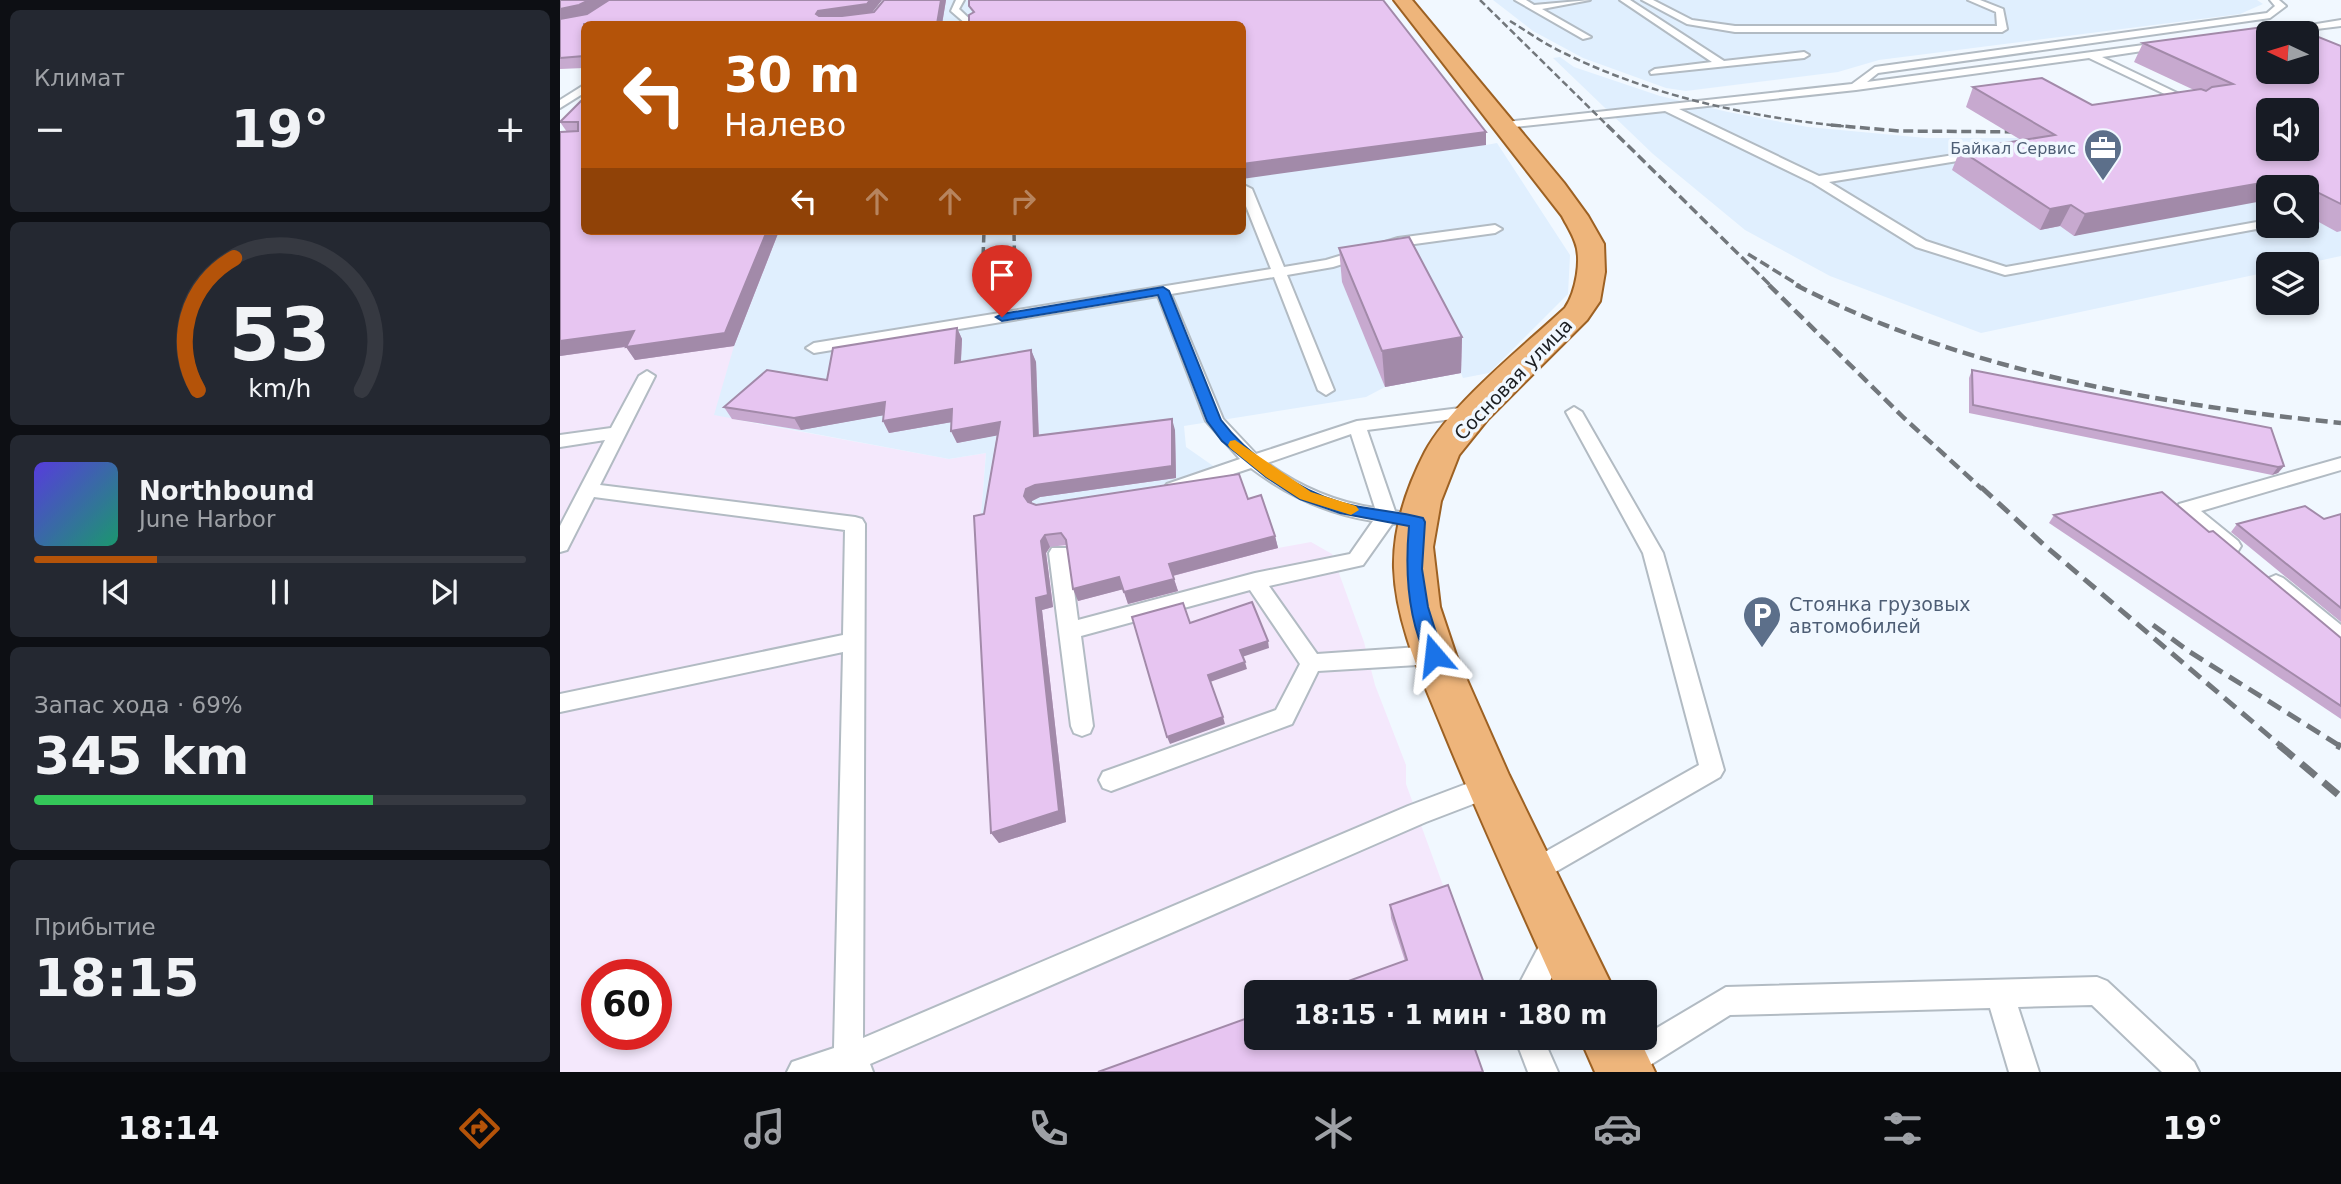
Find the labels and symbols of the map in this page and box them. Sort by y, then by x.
north arrow [2256,21,2319,84]
office icon: Байкал Сервис [2082,127,2124,182]
place label: Байкал Сервис [1950,139,2076,158]
pin [972,245,1032,317]
street label: Сосновая улица [1450,314,1576,444]
place label: Стоянка грузовых автомобилей [1789,593,1970,637]
parking icon: Стоянка грузовых автомобилей [1741,594,1783,649]
position arrow [1397,618,1471,692]
speed limit sign: 60 [581,959,672,1050]

